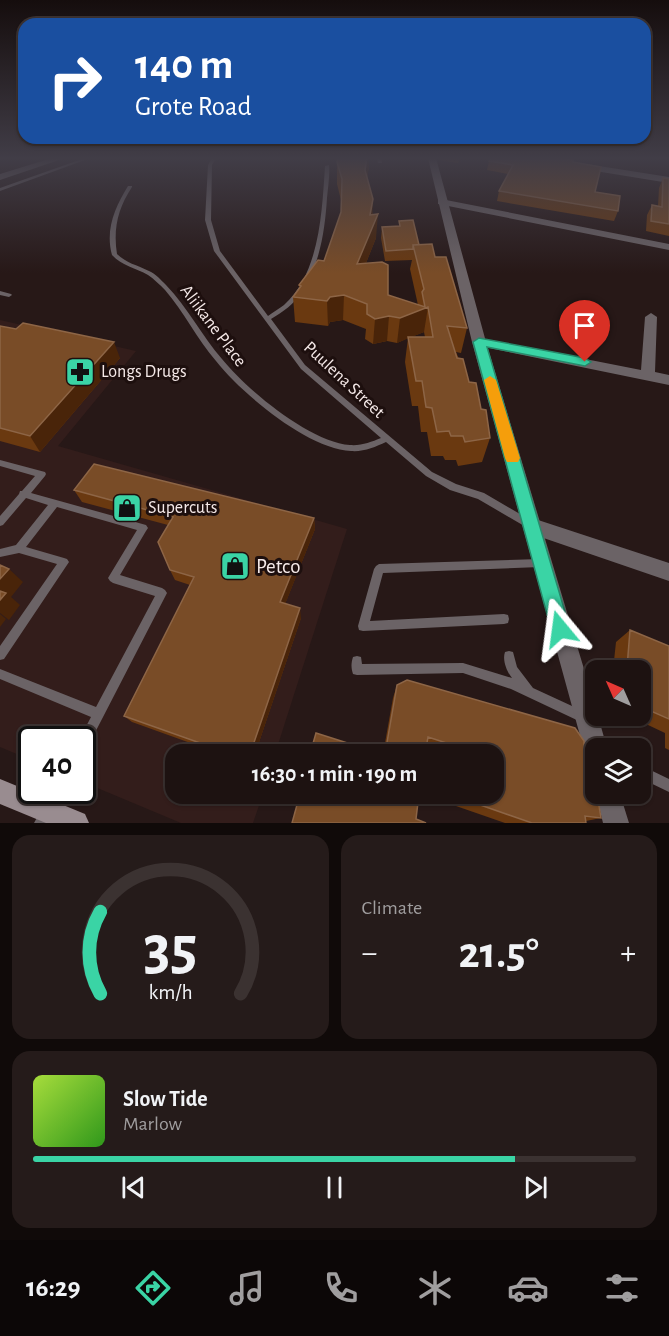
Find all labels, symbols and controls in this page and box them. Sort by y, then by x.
icon: right [36,42,114,120]
text: 140 m [135,44,233,86]
text: Grote Road [135,93,251,120]
street label: Aliikane Place [176,282,250,370]
pin [559,300,610,362]
icon: arrive [568,309,601,342]
street label: Puulena Street [300,338,388,422]
pharmacy icon: Longs Drugs [64,356,96,388]
place label: Longs Drugs [101,363,187,381]
shop icon: Supercuts [111,492,143,524]
place label: Supercuts [148,499,217,517]
shop icon: Petco [219,550,251,582]
place label: Petco [256,556,301,577]
position arrow [528,597,592,661]
north arrow [585,660,651,726]
map controls [585,660,651,804]
speed limit sign: 40 [18,726,96,804]
button: layers [585,738,651,804]
text: 16:30 · 1 min · 190 m [252,763,417,785]
text: Climate [362,898,422,918]
text: 35 [143,918,197,980]
text: 21.5° [459,931,539,976]
text: − [362,937,377,970]
text: + [620,937,636,970]
text: km/h [148,982,192,1003]
text: Slow Tide [123,1088,208,1110]
text: Marlow [123,1114,182,1134]
icon: previous [117,1171,150,1204]
icon: pause [318,1171,351,1204]
icon: next [519,1171,552,1204]
icon: directions [132,1267,174,1309]
icon: music [226,1267,268,1309]
icon: phone [320,1267,362,1309]
icon: climate [414,1267,456,1309]
icon: car [507,1267,549,1309]
icon: filters [601,1267,643,1309]
text: 16:29 [26,1274,81,1301]

